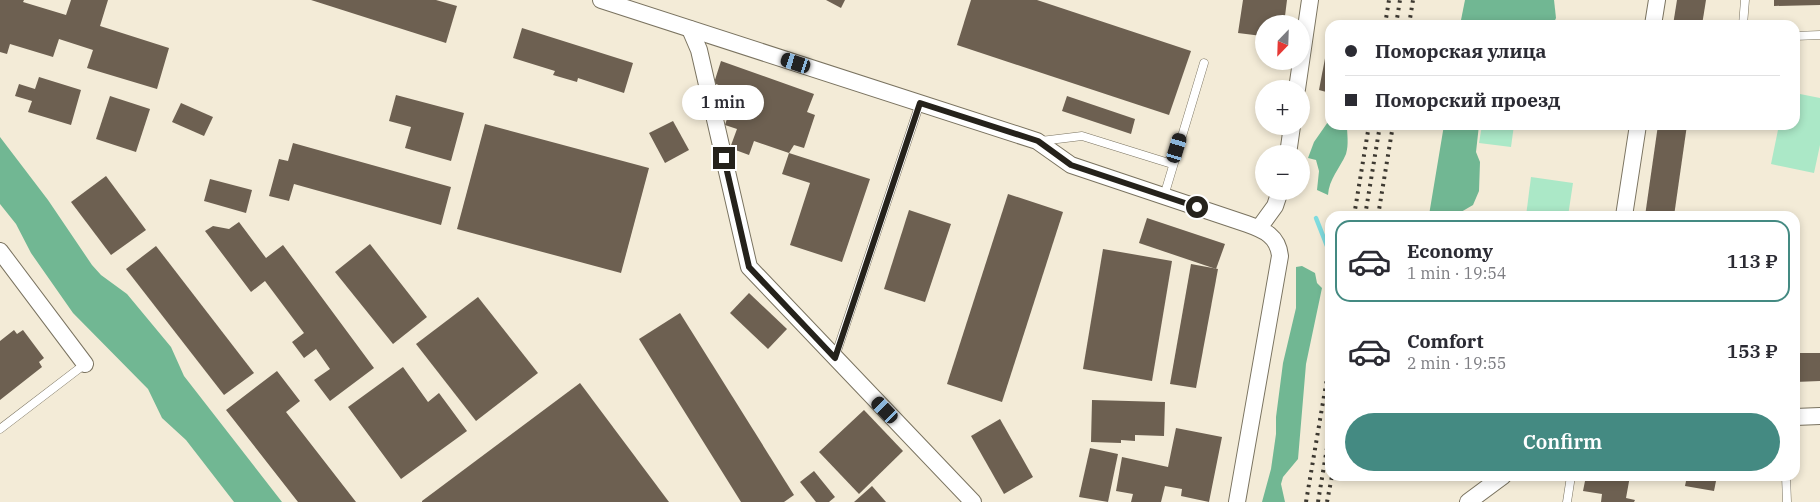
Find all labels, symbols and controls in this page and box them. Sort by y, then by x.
north arrow [1255,15,1310,70]
map controls [1255,15,1310,200]
text: Поморская улица [1375,39,1546,63]
car [779,51,812,75]
button: + [1255,80,1310,135]
callout: 1 min [683,86,765,120]
text: Поморский проезд [1375,88,1560,112]
text: 1 min [701,92,745,112]
car [1165,131,1188,165]
button: − [1255,145,1310,200]
route end [713,147,735,169]
route start [1186,196,1208,218]
icon: car [1347,239,1392,284]
text: Economy [1407,239,1493,263]
text: 113 ₽ [1727,249,1778,273]
text: 1 min · 19:54 [1407,263,1506,283]
icon: car [1347,329,1392,374]
text: Comfort [1407,329,1484,353]
text: 153 ₽ [1727,339,1778,363]
text: 2 min · 19:55 [1407,353,1506,373]
car [869,394,900,426]
button: Confirm [1345,413,1780,471]

